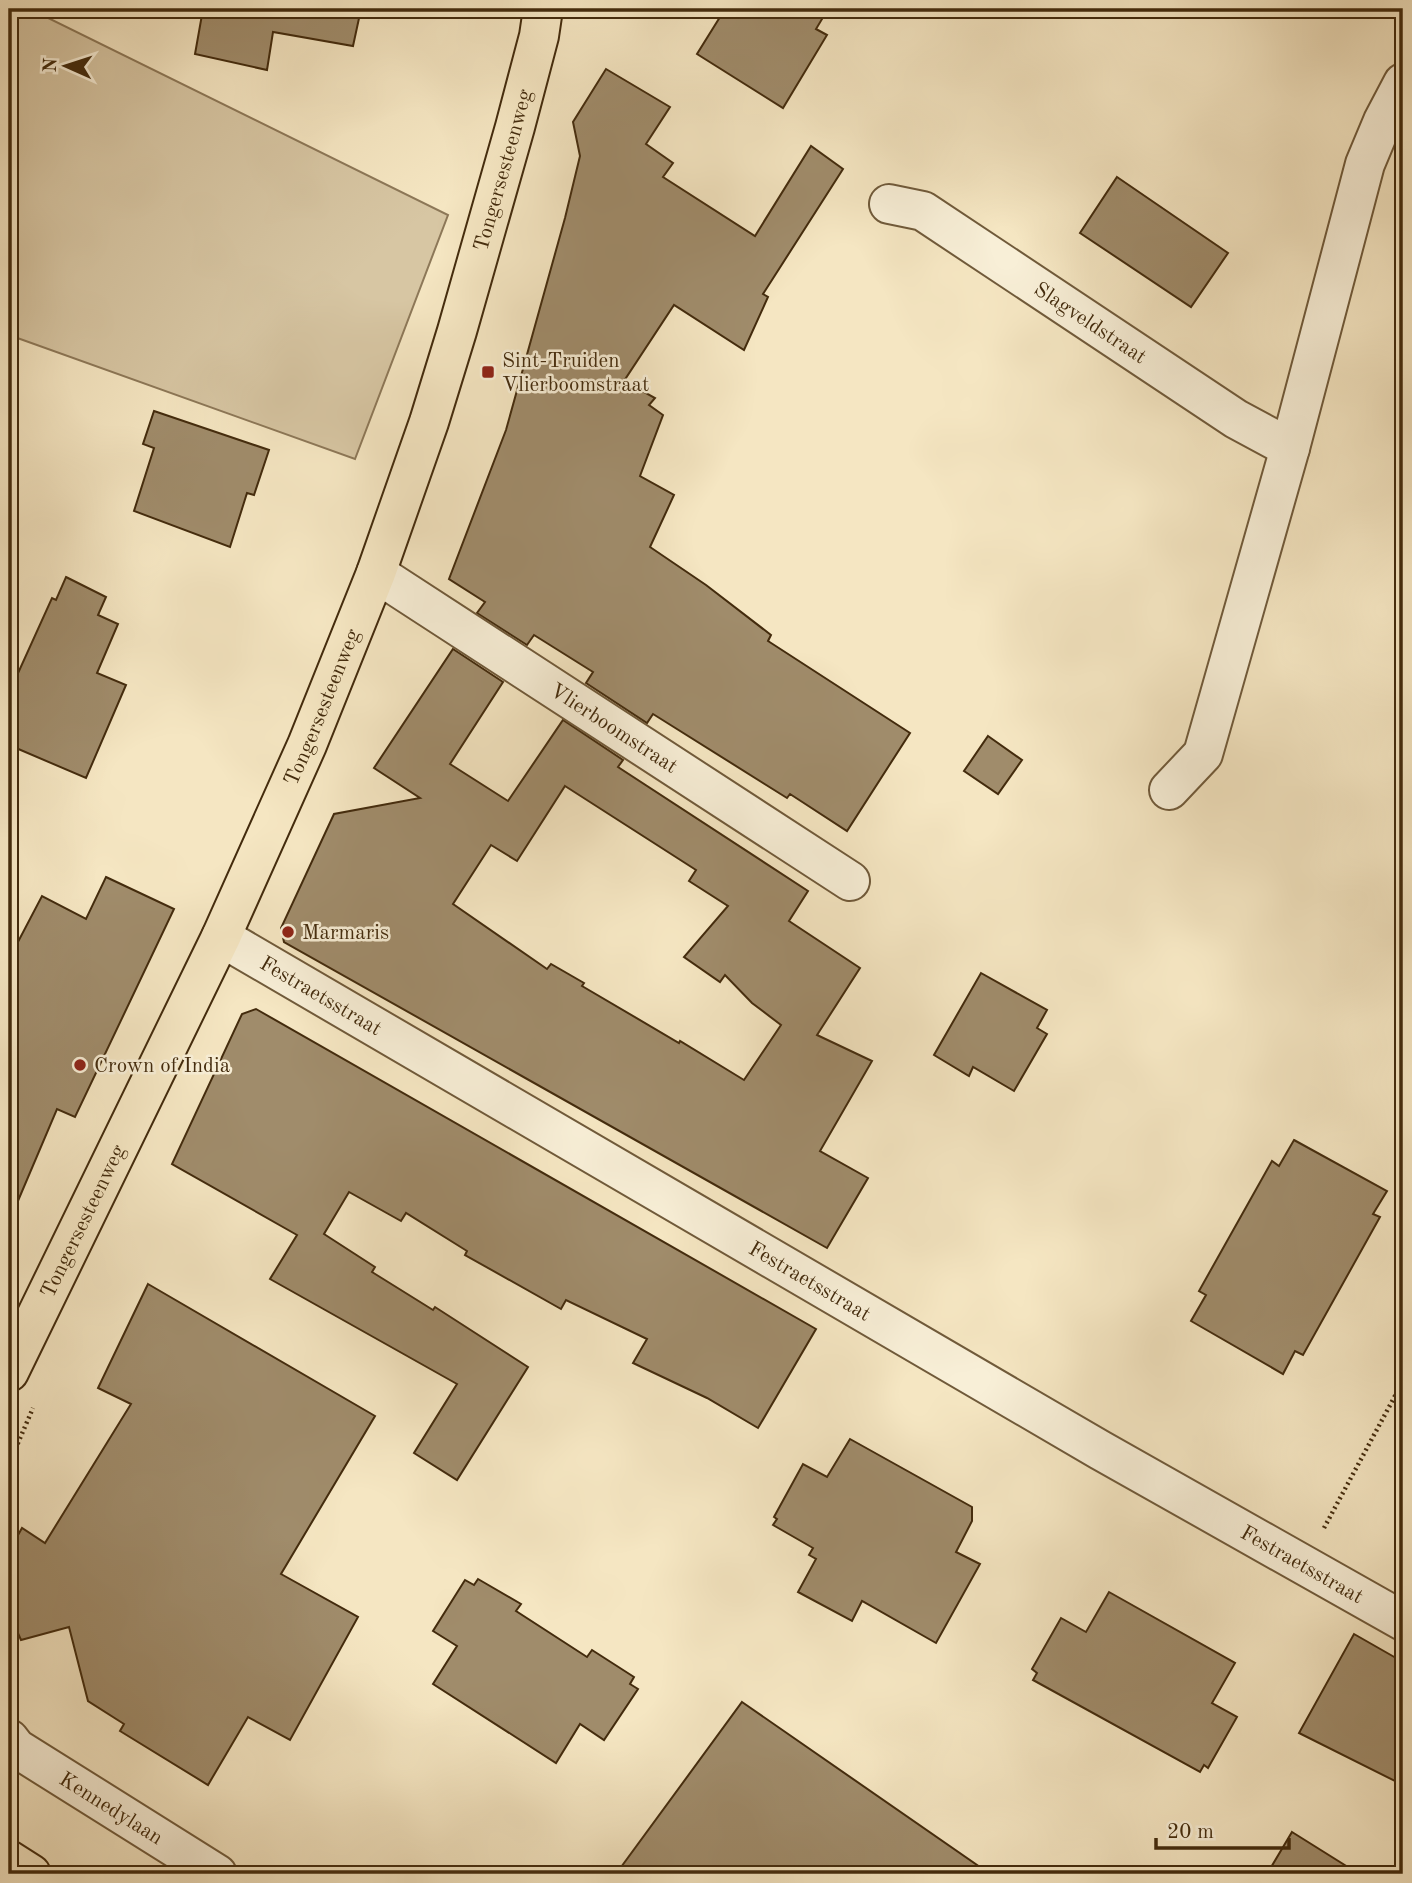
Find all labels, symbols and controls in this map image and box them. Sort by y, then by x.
north arrow [32,32,102,102]
text: N [42,57,61,73]
street label: Tongersesteenweg [471,87,537,254]
street label: Slagveldstraat [1030,279,1150,368]
place label: Sint-Truiden Vlierboomstraat [502,351,649,396]
marker: Sint-Truiden Vlierboomstraat [480,364,496,380]
street label: Tongersesteenweg [281,626,365,789]
street label: Vlierboomstraat [546,680,681,778]
place label: Marmaris [302,923,389,944]
marker: Marmaris [280,924,296,940]
street label: Festraetsstraat [256,953,385,1040]
place label: Crown of India [94,1056,230,1077]
marker: Crown of India [72,1057,88,1073]
street label: Tongersesteenweg [38,1141,130,1301]
street label: Festraetsstraat [745,1238,874,1326]
street label: Festraetsstraat [1237,1523,1366,1608]
street label: Kennedylaan [55,1769,166,1849]
scale bar [1156,1806,1290,1850]
text: 20 m [1167,1822,1214,1843]

